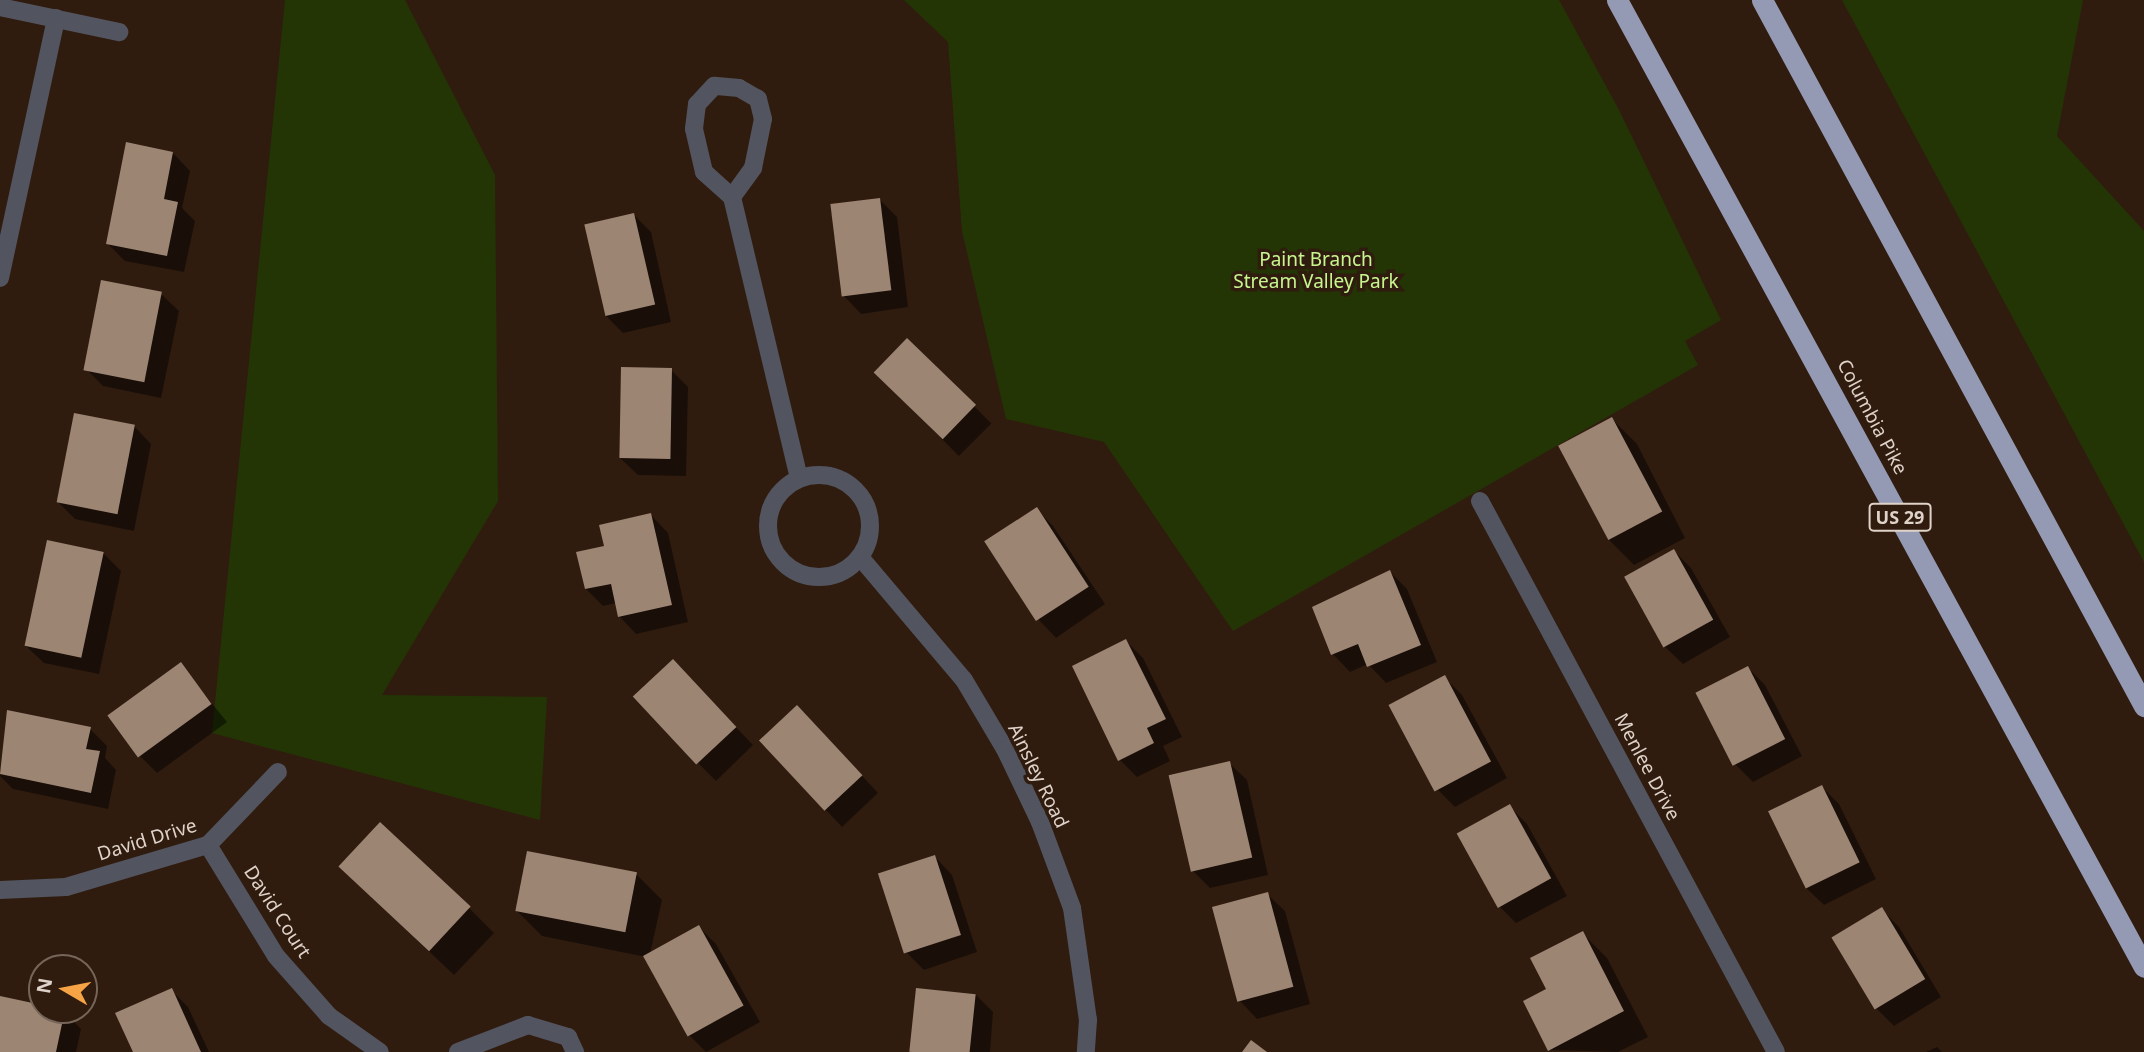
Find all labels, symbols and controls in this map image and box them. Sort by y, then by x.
park label: Paint Branch Stream Valley Park [1233,249,1399,293]
street label: Columbia Pike [1832,355,1912,479]
road number: US 29 [1868,503,1932,532]
street label: Menlee Drive [1609,710,1685,824]
street label: Ainsley Road [1003,720,1073,832]
street label: David Drive [95,814,199,866]
street label: David Court [239,861,315,963]
north arrow [28,954,98,1024]
text: N [30,976,58,996]

